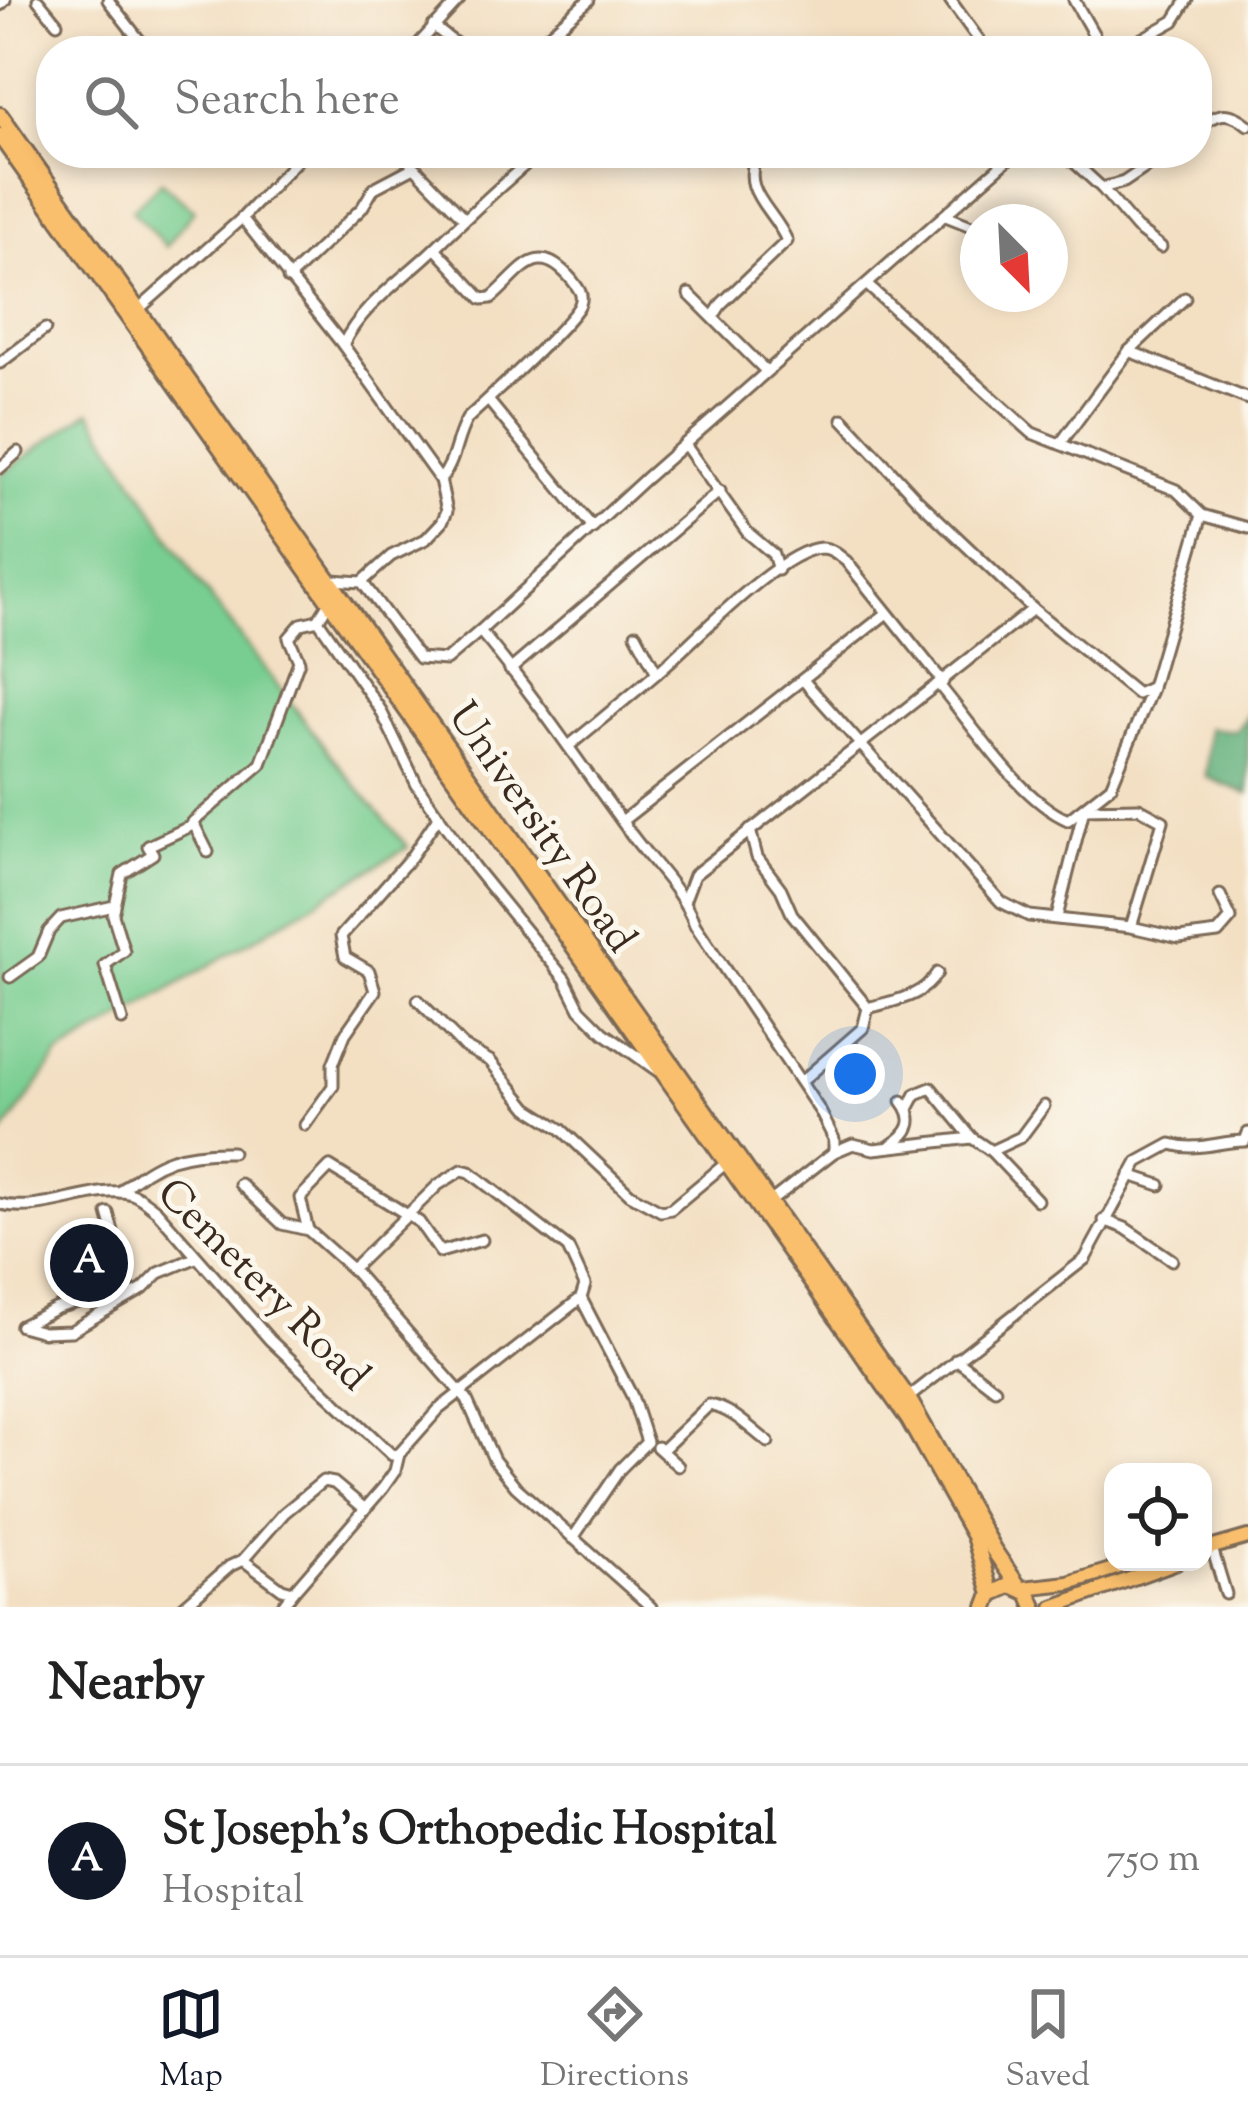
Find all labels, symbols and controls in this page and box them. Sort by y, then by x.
search box [36,36,1212,168]
icon: search [78,69,144,135]
text: Search here [174,70,400,135]
north arrow [960,204,1068,312]
street label: University Road [431,691,649,966]
your location [825,1044,885,1104]
street label: Cemetery Road [141,1166,382,1407]
pin: A [50,1218,128,1308]
map controls [1104,1463,1212,1571]
button: locate [1104,1463,1212,1571]
text: Nearby [48,1649,205,1722]
text: St Joseph's Orthopedic Hospital [162,1800,777,1865]
text: A [71,1833,103,1889]
text: 750 m [1106,1833,1200,1889]
text: Hospital [162,1865,304,1921]
tab: Map [158,1981,224,2101]
tab: Directions [540,1981,689,2101]
tab: Saved [1005,1981,1090,2101]

